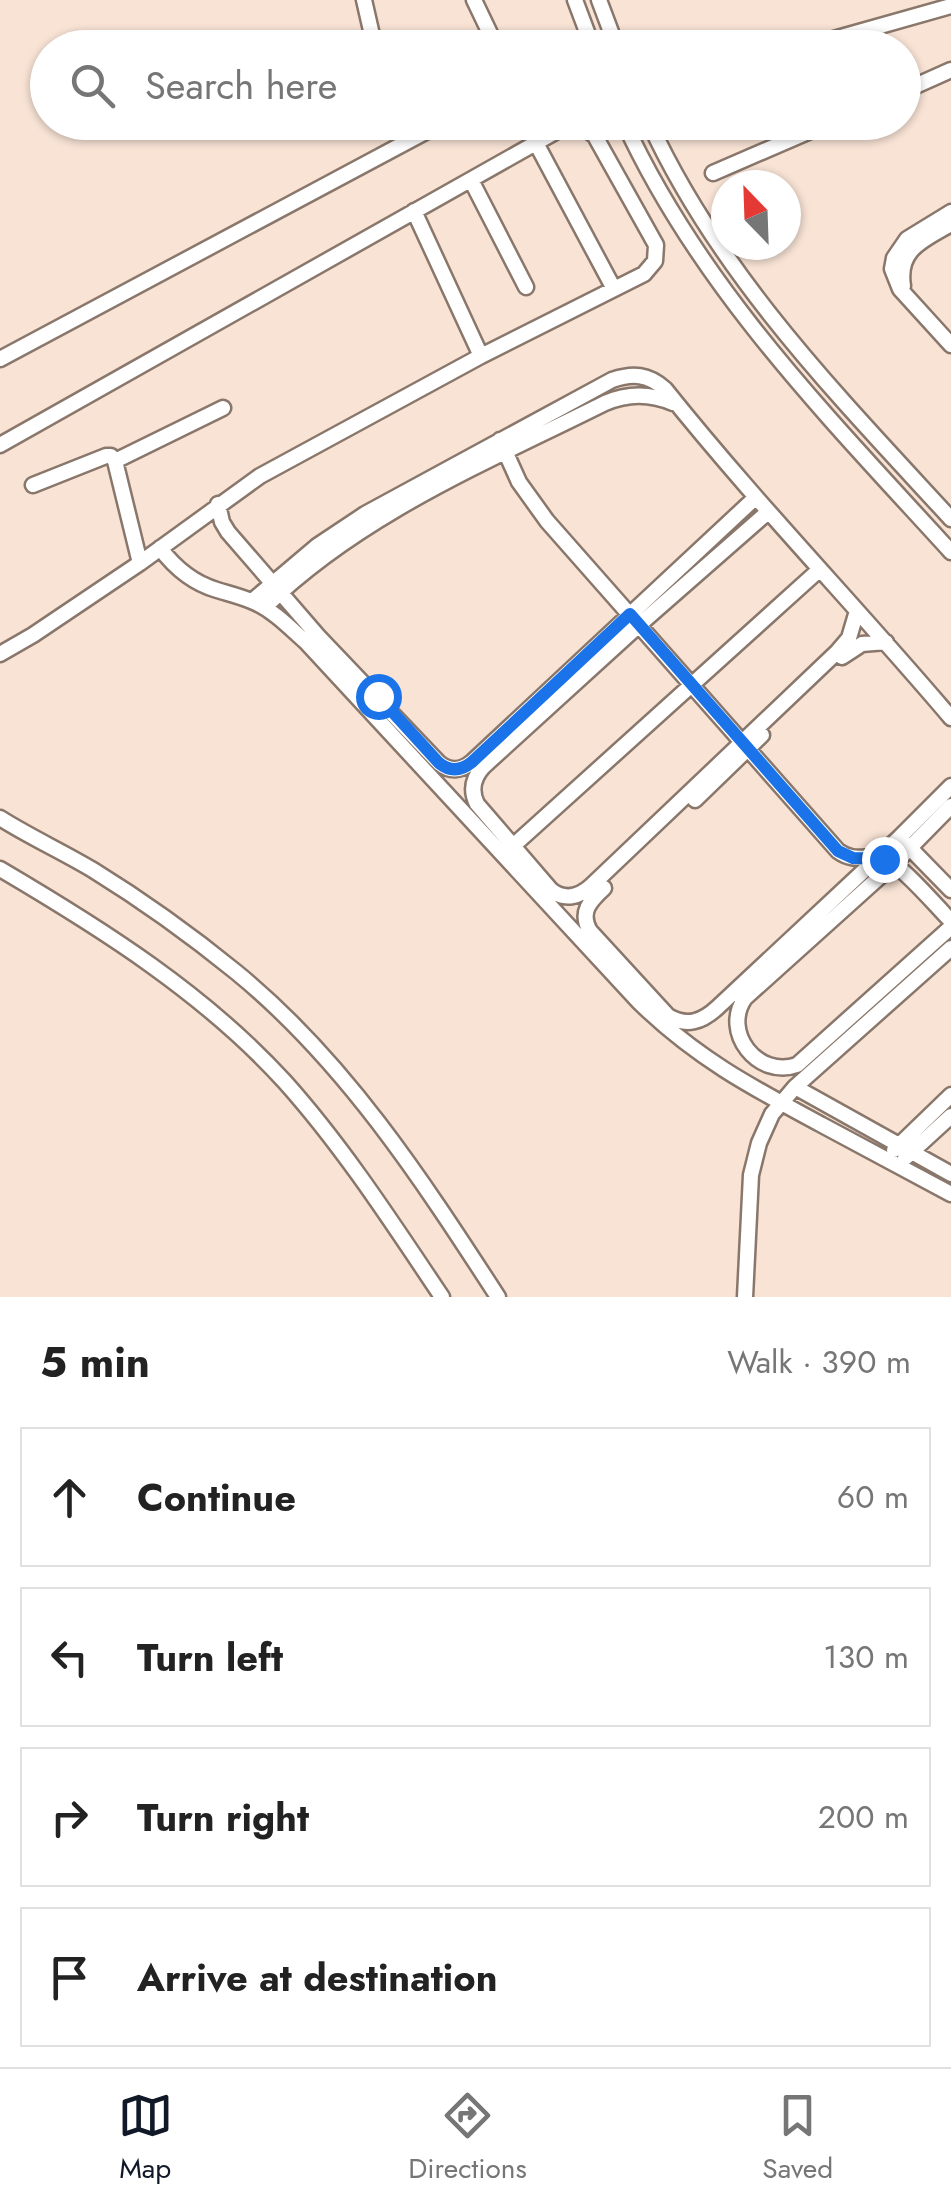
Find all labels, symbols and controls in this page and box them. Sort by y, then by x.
search box [30,30,921,140]
icon: search [65,58,120,113]
text: Search here [145,58,337,113]
north arrow [711,170,801,260]
route start [356,674,402,720]
route end [862,837,908,883]
text: 5 min [40,1332,150,1393]
text: Walk · 390 m [727,1339,911,1385]
icon: ahead [42,1470,97,1525]
text: Continue [137,1470,296,1525]
text: 60 m [837,1474,909,1520]
icon: left [42,1630,97,1685]
text: Turn left [137,1630,283,1685]
text: 130 m [823,1634,909,1680]
icon: right [42,1790,97,1845]
text: Turn right [137,1790,309,1845]
text: 200 m [818,1794,909,1840]
icon: arrive [42,1950,97,2005]
text: Arrive at destination [137,1950,498,2005]
tab: Map [118,2088,173,2189]
tab: Directions [408,2088,527,2189]
tab: Saved [762,2088,833,2189]

